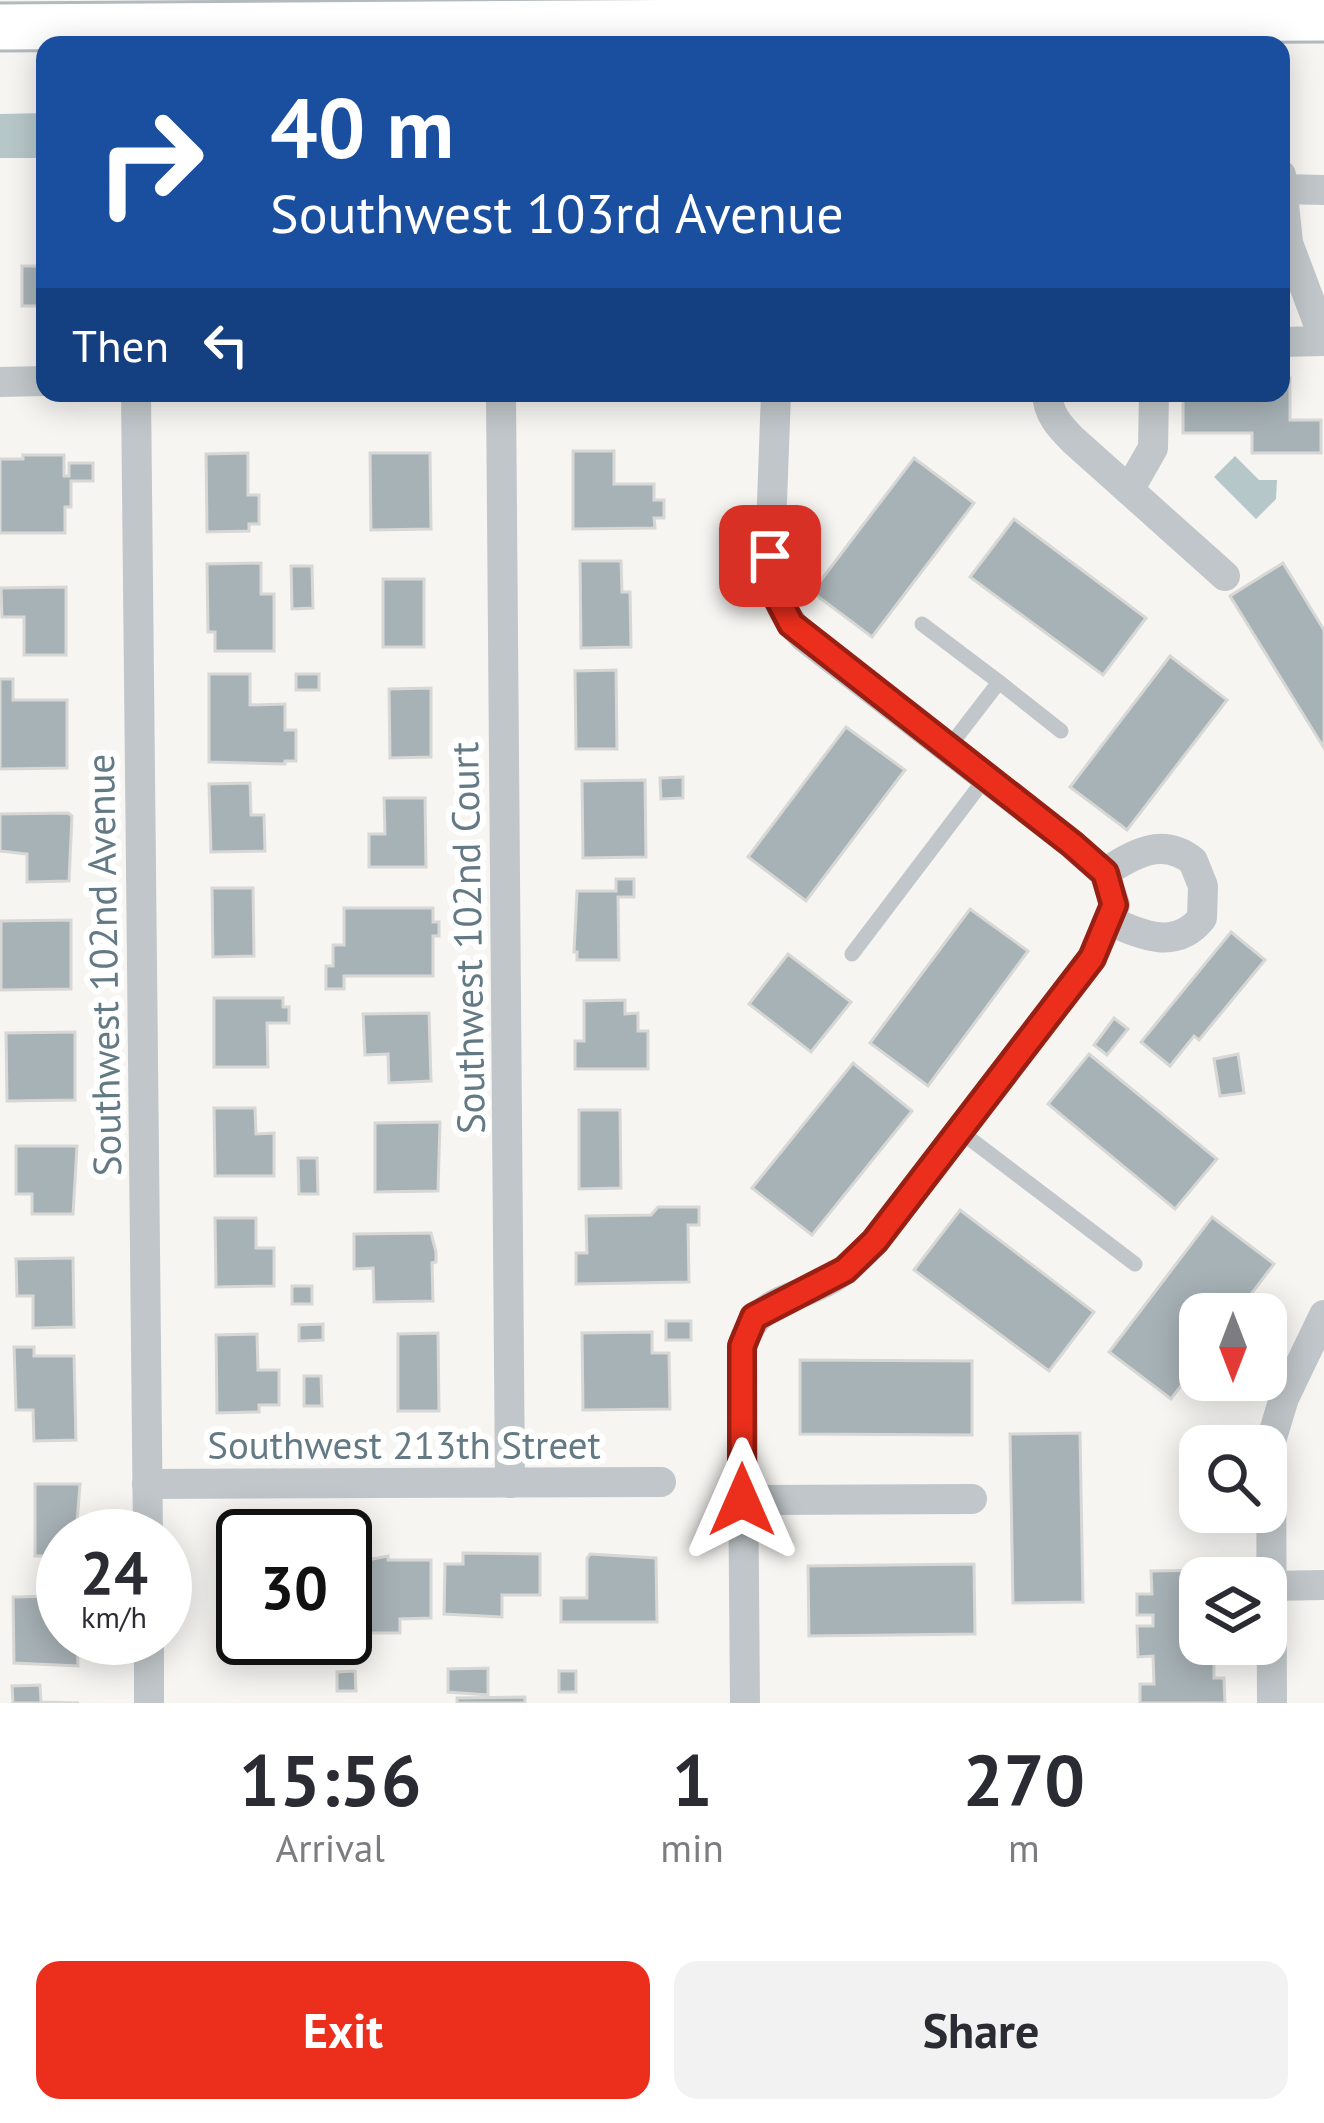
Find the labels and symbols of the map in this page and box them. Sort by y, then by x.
pin [719,505,821,607]
street label: Southwest 102nd Court [438,741,496,1135]
street label: Southwest 102nd Avenue [74,753,132,1177]
north arrow [1179,1293,1287,1401]
street label: Southwest 213th Street [207,1419,601,1470]
position arrow [679,1437,805,1563]
speed limit sign: 30 [216,1509,372,1665]

